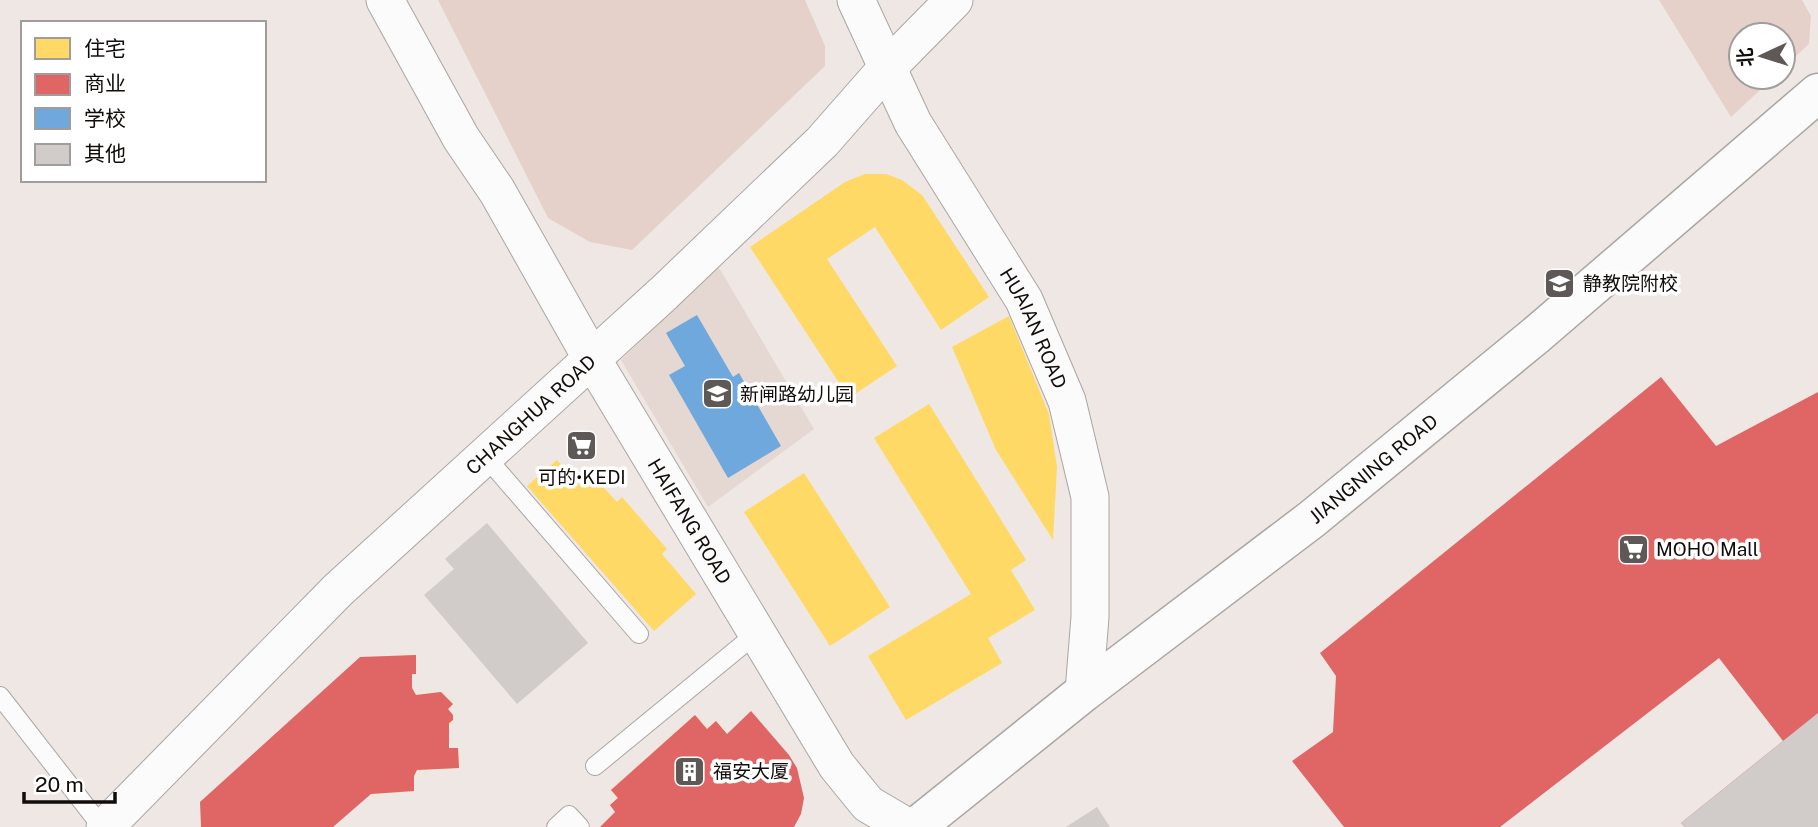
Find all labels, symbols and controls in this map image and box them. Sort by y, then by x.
legend [21,21,266,182]
north arrow [1727,21,1797,91]
text: 住宅 [84,36,126,61]
text: 北 [1733,47,1757,67]
text: 商业 [84,71,126,96]
text: 学校 [84,106,126,131]
text: 其他 [84,141,126,166]
street label: HUAIAN ROAD [996,264,1071,392]
school or university icon: 静教院附校 [1543,266,1577,300]
place label: 静教院附校 [1583,272,1678,294]
street label: CHANGHUA ROAD [461,350,600,479]
school or university icon: 新闸路幼儿园 [700,377,734,411]
place label: 新闸路幼儿园 [740,383,854,405]
street label: JIANGNING ROAD [1305,410,1442,528]
supermarket icon: 可的•KEDI [565,429,599,463]
street label: HAIFANG ROAD [643,455,736,588]
place label: 可的•KEDI [538,466,626,488]
supermarket icon: MOHO Mall [1616,532,1650,566]
place label: MOHO Mall [1656,538,1758,560]
building icon: 福安大厦 [673,754,707,788]
scale bar [24,760,116,804]
place label: 福安大厦 [713,760,789,782]
text: 20 m [35,772,84,797]

